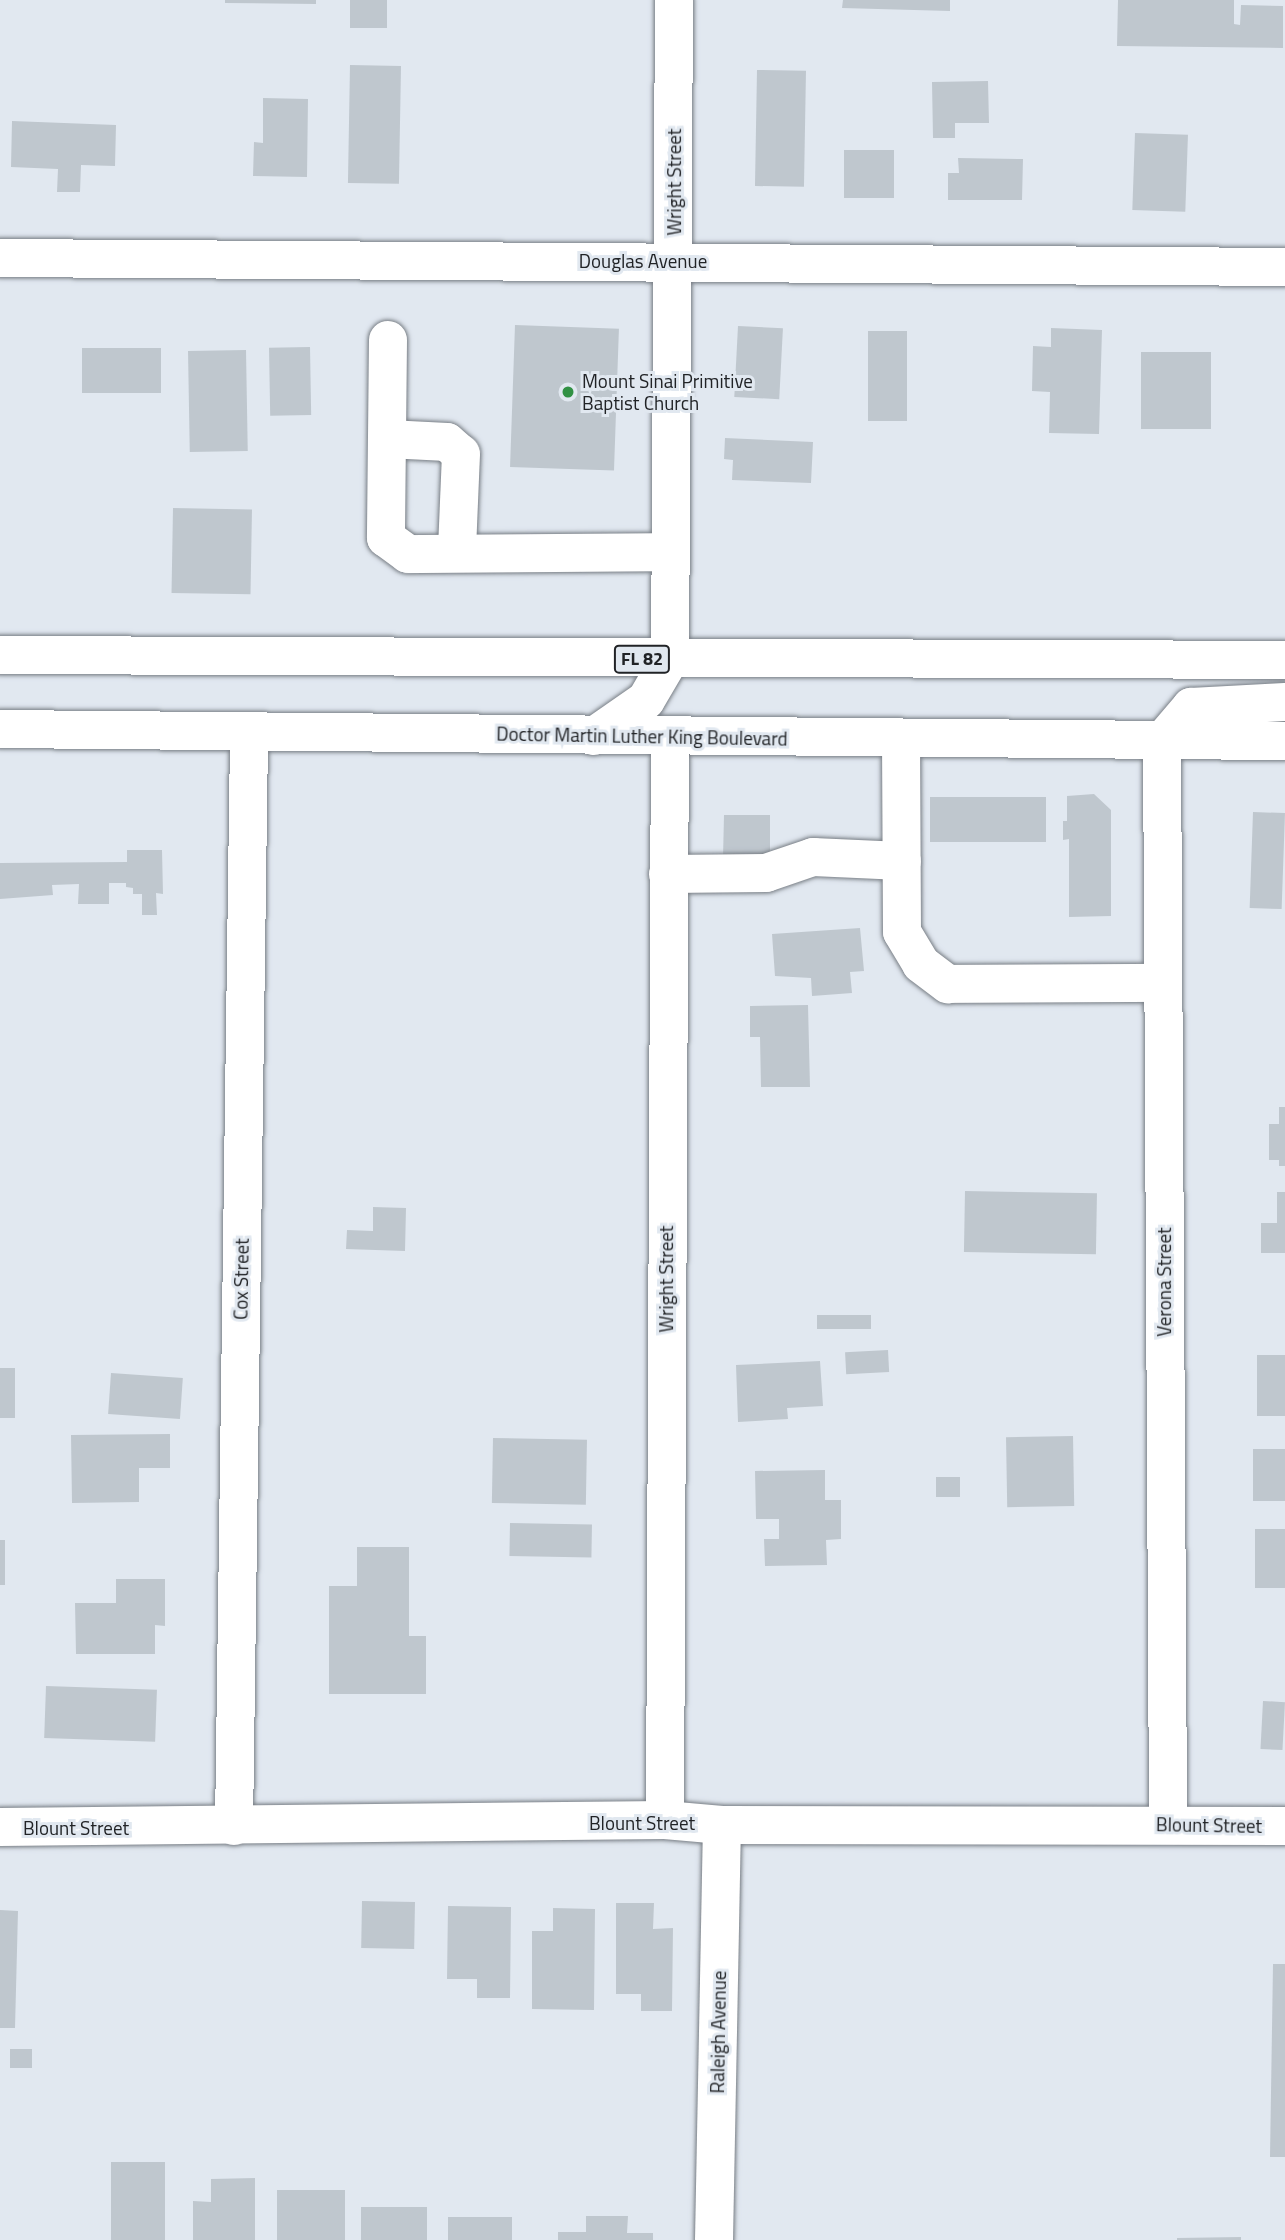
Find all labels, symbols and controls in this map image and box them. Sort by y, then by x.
street label: Wright Street [663,128,685,236]
street label: Douglas Avenue [579,250,707,272]
place label: Mount Sinai Primitive Baptist Church [582,370,753,414]
marker: Mount Sinai Primitive Baptist Church [560,384,576,400]
road number: FL 82 [612,644,672,674]
street label: Doctor Martin Luther King Boulevard [496,722,788,750]
street label: Wright Street [655,1225,677,1333]
street label: Verona Street [1153,1227,1175,1337]
street label: Cox Street [229,1238,253,1320]
street label: Blount Street [589,1812,695,1834]
street label: Blount Street [1156,1813,1262,1837]
street label: Blount Street [23,1817,129,1839]
street label: Raleigh Avenue [706,1970,730,2094]

